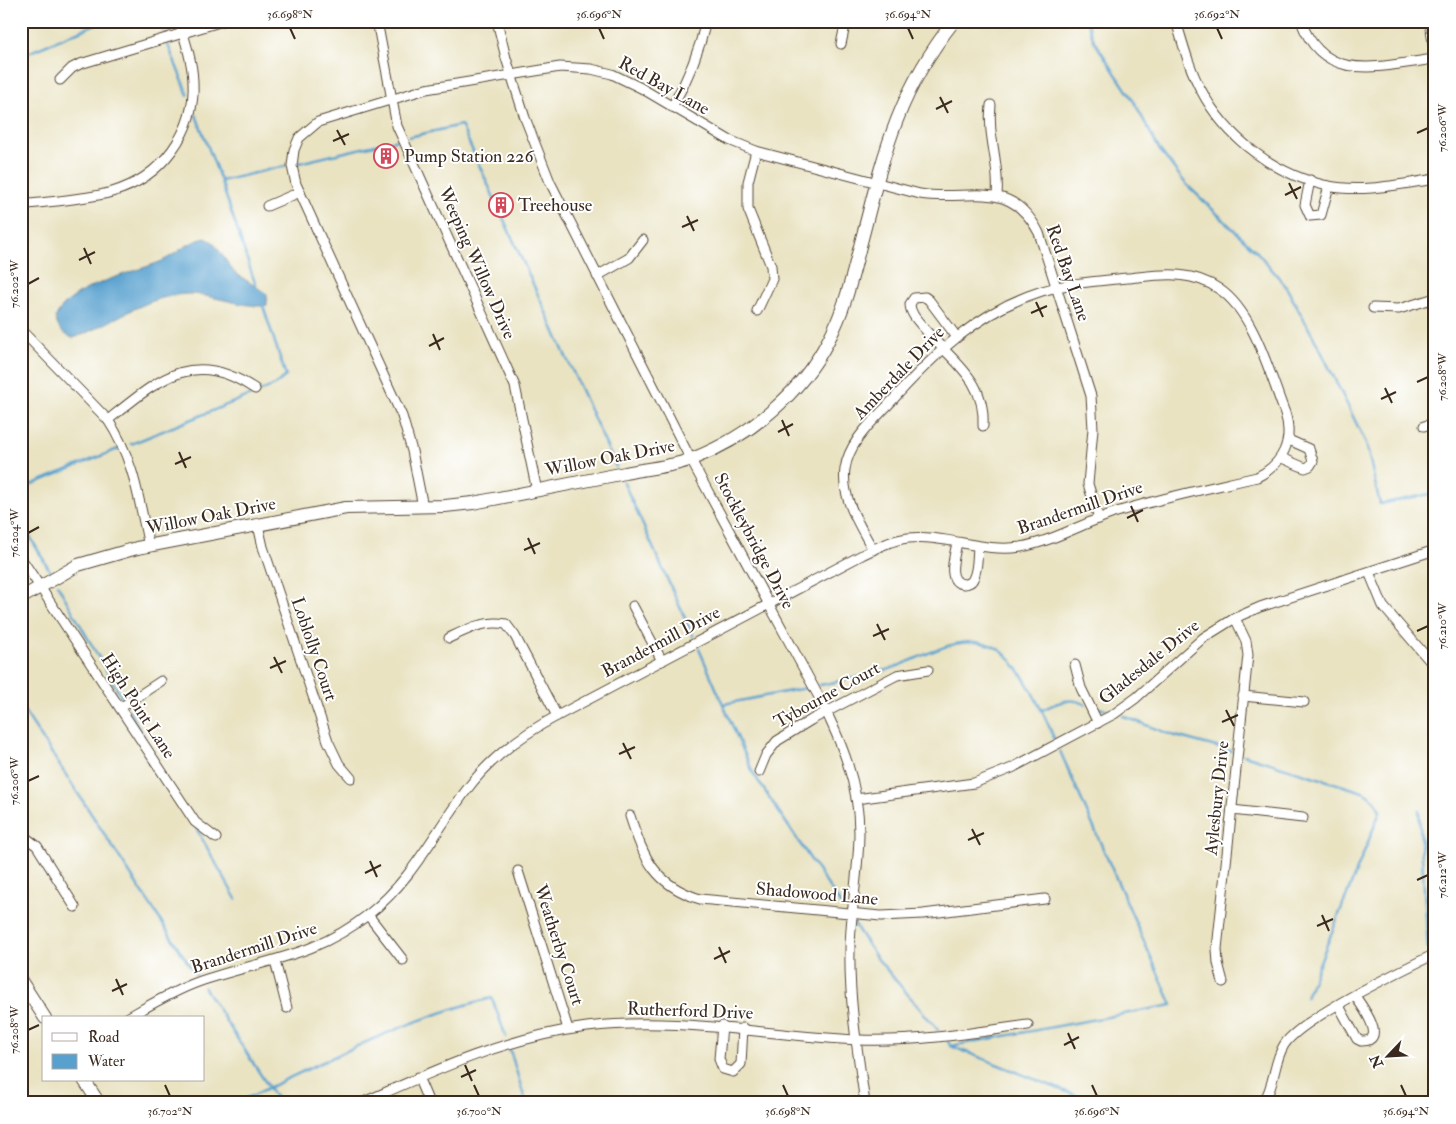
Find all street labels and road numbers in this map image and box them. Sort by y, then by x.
street label: Red Bay Lane [614,51,714,121]
street label: Weeping Willow Drive [433,182,521,343]
street label: Red Bay Lane [1041,222,1095,325]
street label: Amberdale Drive [848,321,950,425]
street label: Willow Oak Drive [542,434,677,482]
street label: Stockleybridge Drive [708,469,800,613]
street label: Brandermill Drive [1014,476,1146,540]
street label: Willow Oak Drive [143,492,278,540]
street label: Loblolly Court [286,594,343,704]
street label: Brandermill Drive [598,601,725,683]
street label: Gladesdale Drive [1094,614,1204,710]
street label: High Point Lane [95,649,181,763]
street label: Tybourne Court [770,656,884,734]
street label: Aylesbury Drive [1199,739,1234,857]
street label: Shadowood Lane [755,877,879,911]
street label: Weatherby Court [528,881,589,1008]
street label: Brandermill Drive [188,917,320,979]
street label: Rutherford Drive [626,997,754,1025]

